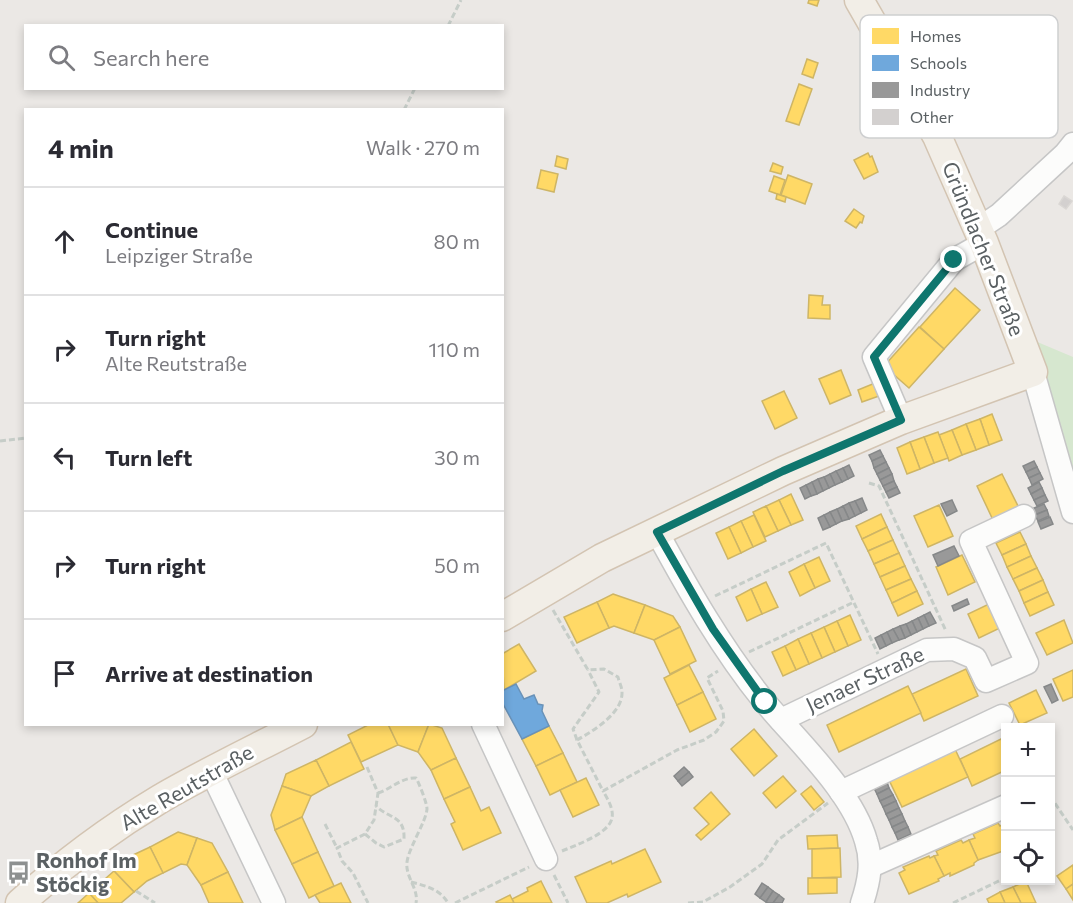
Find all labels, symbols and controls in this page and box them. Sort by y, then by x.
legend [860,15,1058,138]
search box [24,24,504,90]
text: Homes [910,26,961,45]
icon: search [45,41,78,74]
text: Search here [93,44,209,71]
text: Schools [910,53,967,72]
text: Industry [910,80,970,99]
text: Other [910,107,954,126]
text: 4 min [48,132,114,163]
text: Walk · 270 m [366,135,480,159]
street label: Gründlacher Straße [938,158,1031,339]
text: Continue [105,216,198,243]
icon: ahead [48,225,81,258]
text: 80 m [434,229,480,253]
text: Leipziger Straße [105,243,253,267]
route end [940,246,966,272]
text: Turn right [105,324,206,351]
icon: right [48,333,81,366]
text: 110 m [429,337,480,361]
text: Alte Reutstraße [105,351,247,375]
icon: left [48,441,81,474]
text: Turn left [105,444,192,471]
text: 30 m [434,445,480,469]
icon: right [48,549,81,582]
text: Turn right [105,552,206,579]
text: 50 m [434,553,480,577]
street label: Jenaer Straße [801,640,927,717]
icon: arrive [48,657,81,690]
text: Arrive at destination [105,660,313,687]
route start [751,688,777,714]
map controls [1001,723,1055,885]
button: + [1001,723,1055,777]
street label: Alte Reutstraße [115,739,257,835]
button: − [1001,777,1055,831]
button: locate [1001,831,1055,885]
place label: Ronhof Im Stöckig [36,847,137,896]
bus stop icon: Ronhof Im Stöckig [5,860,31,886]

